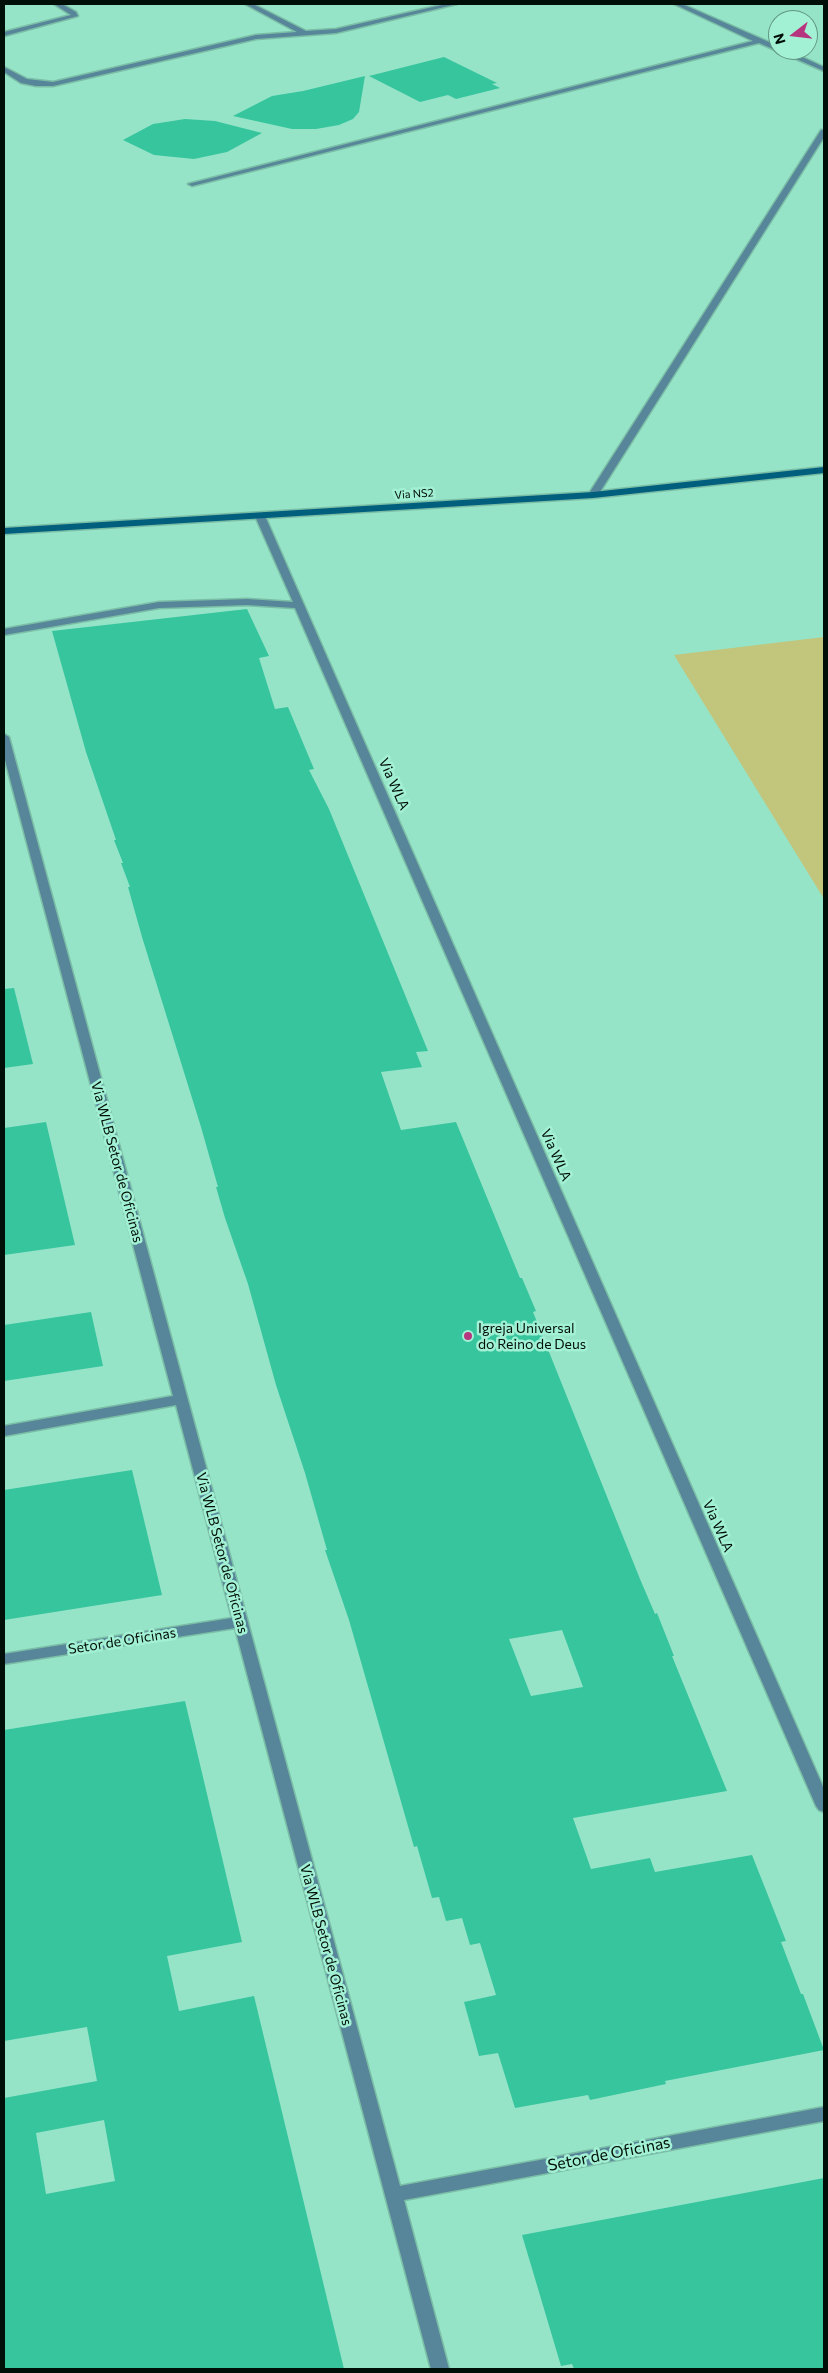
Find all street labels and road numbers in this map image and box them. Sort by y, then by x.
street label: Via NS2 [394,486,434,502]
street label: Via WLA [375,755,413,813]
street label: Via WLB Setor de Oficinas [87,1080,147,1244]
street label: Via WLA [537,1126,575,1184]
street label: Via WLB Setor de Oficinas [192,1471,252,1635]
street label: Via WLA [699,1497,737,1555]
street label: Setor de Oficinas [67,1624,177,1658]
street label: Via WLB Setor de Oficinas [296,1863,356,2027]
street label: Setor de Oficinas [546,2133,672,2175]

